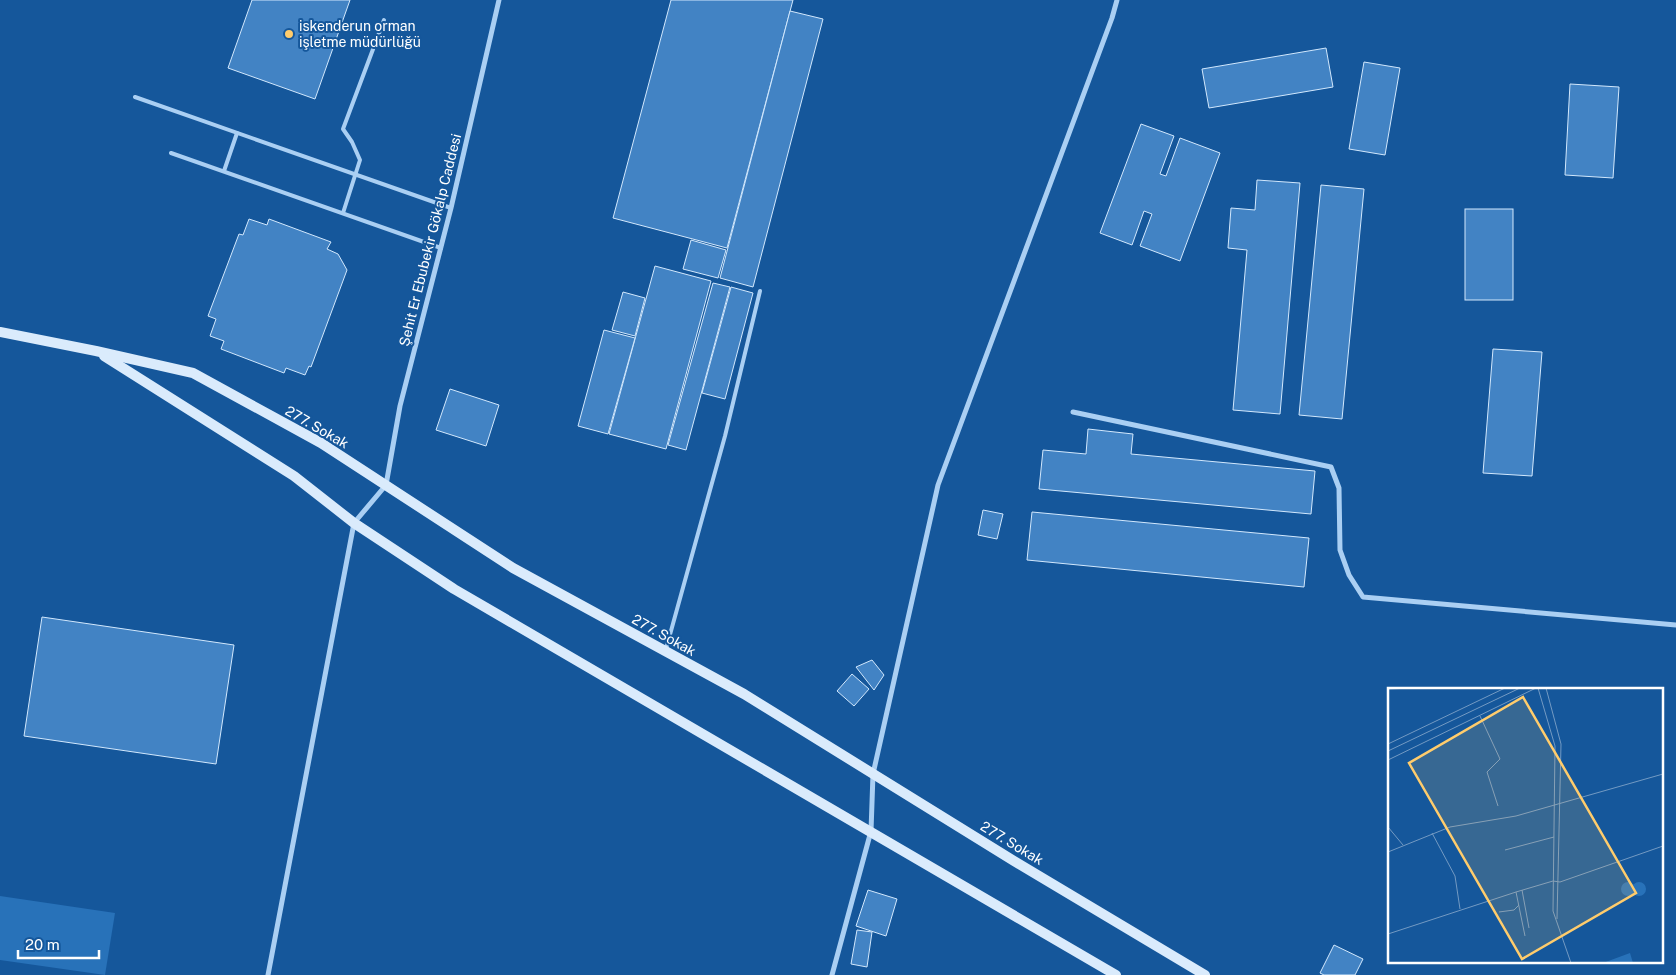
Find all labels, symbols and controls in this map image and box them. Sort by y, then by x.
place label: iskenderun orman işletme müdürlüğü [299,18,421,50]
marker: iskenderun orman işletme müdürlüğü [283,28,295,40]
street label: Şehit Er Ebubekir Gökalp Caddesi [396,132,464,348]
street label: 277. Sokak [282,402,352,452]
street label: 277. Sokak [629,611,699,659]
inset map [1388,688,1664,962]
street label: 277. Sokak [978,818,1047,868]
scale bar [18,928,99,960]
text: 20 m [25,936,60,953]

